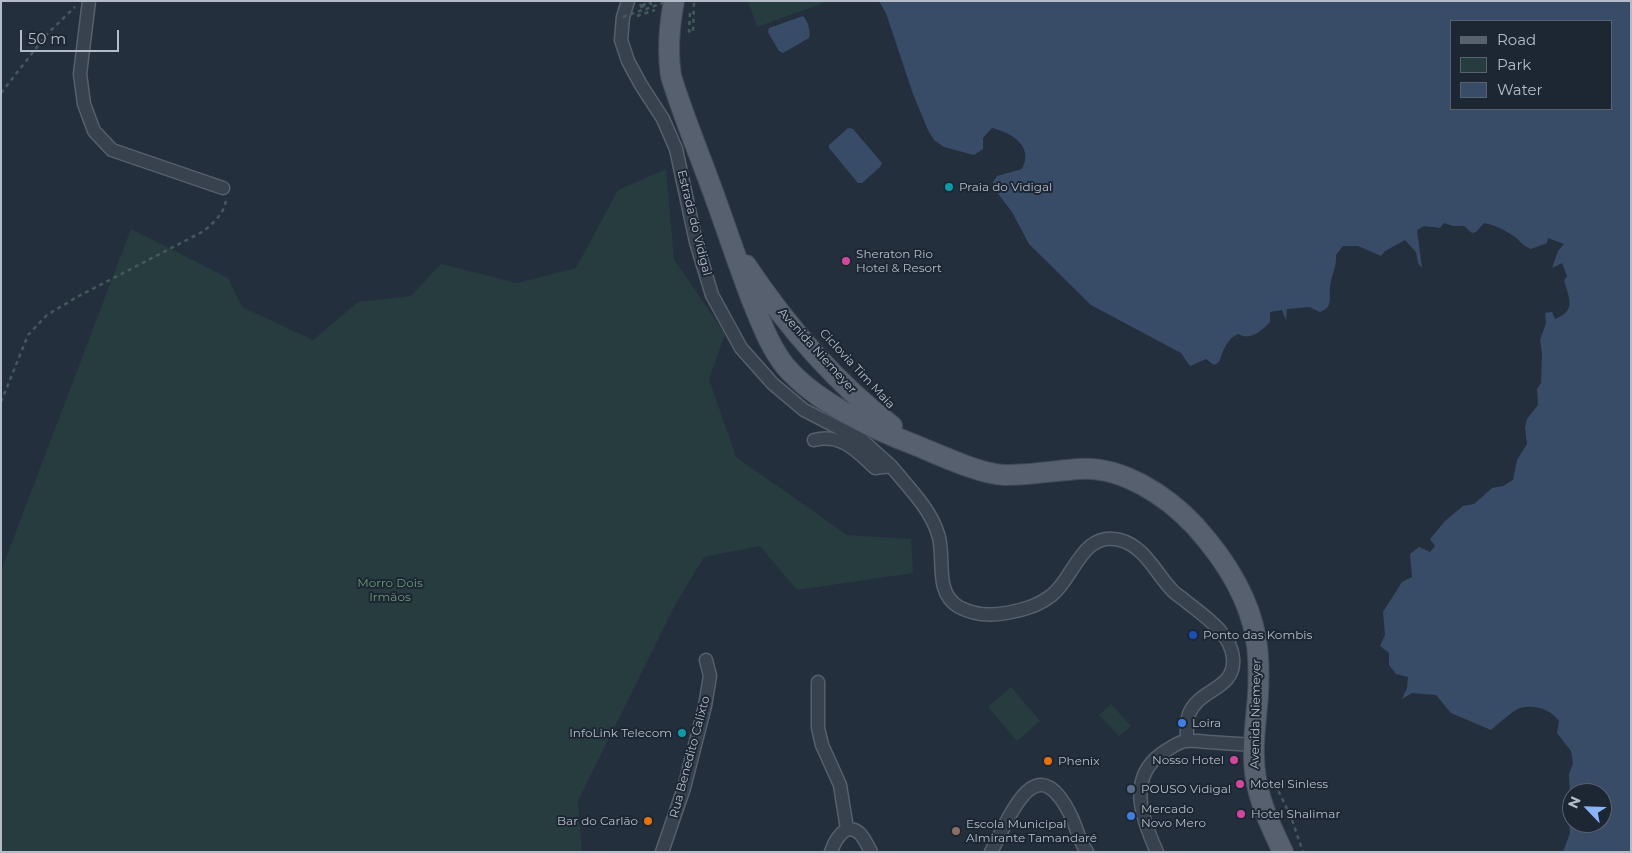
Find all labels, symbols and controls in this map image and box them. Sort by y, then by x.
scale bar [22,20,121,52]
legend [1450,20,1612,110]
text: 50 m [28,29,66,48]
text: Road [1497,30,1536,49]
text: Park [1497,55,1531,74]
text: Water [1497,80,1543,99]
street label: Estrada do Vidigal [674,169,714,277]
place label: Praia do Vidigal [959,180,1052,194]
marker: Praia do Vidigal [943,181,955,193]
place label: Sheraton Rio Hotel & Resort [856,247,942,275]
marker: Sheraton Rio Hotel & Resort [840,255,852,267]
street label: Avenida Niemeyer [775,305,859,397]
street label: Ciclovia Tim Maia [816,326,898,412]
park label: Morro Dois Irmãos [357,576,423,604]
place label: Ponto das Kombis [1203,628,1312,642]
marker: Ponto das Kombis [1187,629,1199,641]
street label: Avenida Niemeyer [1248,659,1264,769]
street label: Rua Benedito Calixto [667,694,713,820]
place label: Loira [1192,716,1221,730]
marker: Loira [1176,717,1188,729]
place label: InfoLink Telecom [569,726,672,740]
marker: InfoLink Telecom [676,727,688,739]
place label: Nosso Hotel [1152,753,1224,767]
place label: Phenix [1058,754,1100,768]
marker: Nosso Hotel [1228,754,1240,766]
marker: Phenix [1042,755,1054,767]
place label: Motel Sinless [1250,777,1328,791]
marker: Motel Sinless [1234,778,1246,790]
place label: POUSO Vidigal [1141,782,1231,796]
marker: POUSO Vidigal [1125,783,1137,795]
north arrow [1562,783,1612,833]
text: N [1564,793,1585,811]
place label: Mercado Novo Mero [1141,802,1206,830]
place label: Hotel Shalimar [1251,807,1340,821]
marker: Hotel Shalimar [1235,808,1247,820]
marker: Mercado Novo Mero [1125,810,1137,822]
place label: Bar do Carlão [557,814,638,828]
marker: Bar do Carlão [642,815,654,827]
place label: Escola Municipal Almirante Tamandaré [966,817,1097,845]
marker: Escola Municipal Almirante Tamandaré [950,825,962,837]

